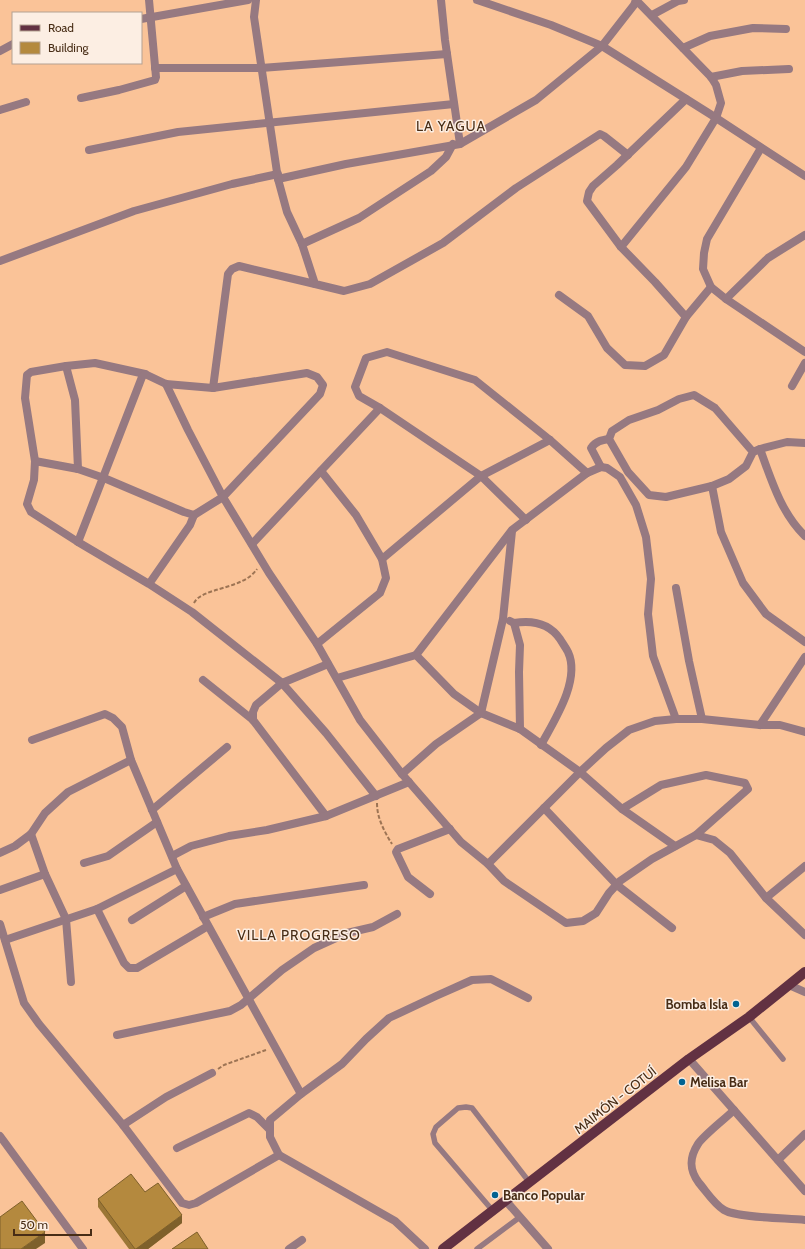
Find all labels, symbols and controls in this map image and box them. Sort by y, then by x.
legend [12,12,142,64]
text: Road [48,20,74,35]
text: Building [48,40,90,55]
district label: LA YAGUA [416,117,486,135]
district label: VILLA PROGRESO [237,926,361,944]
place label: Bomba Isla [665,996,729,1012]
marker: Bomba Isla [731,999,741,1009]
street label: MAIMÓN - COTUÍ [570,1062,659,1137]
place label: Melisa Bar [690,1074,748,1090]
marker: Melisa Bar [677,1077,687,1087]
place label: Banco Popular [503,1187,585,1203]
marker: Banco Popular [490,1190,500,1200]
scale bar [14,1211,91,1237]
text: 50 m [20,1217,48,1232]

